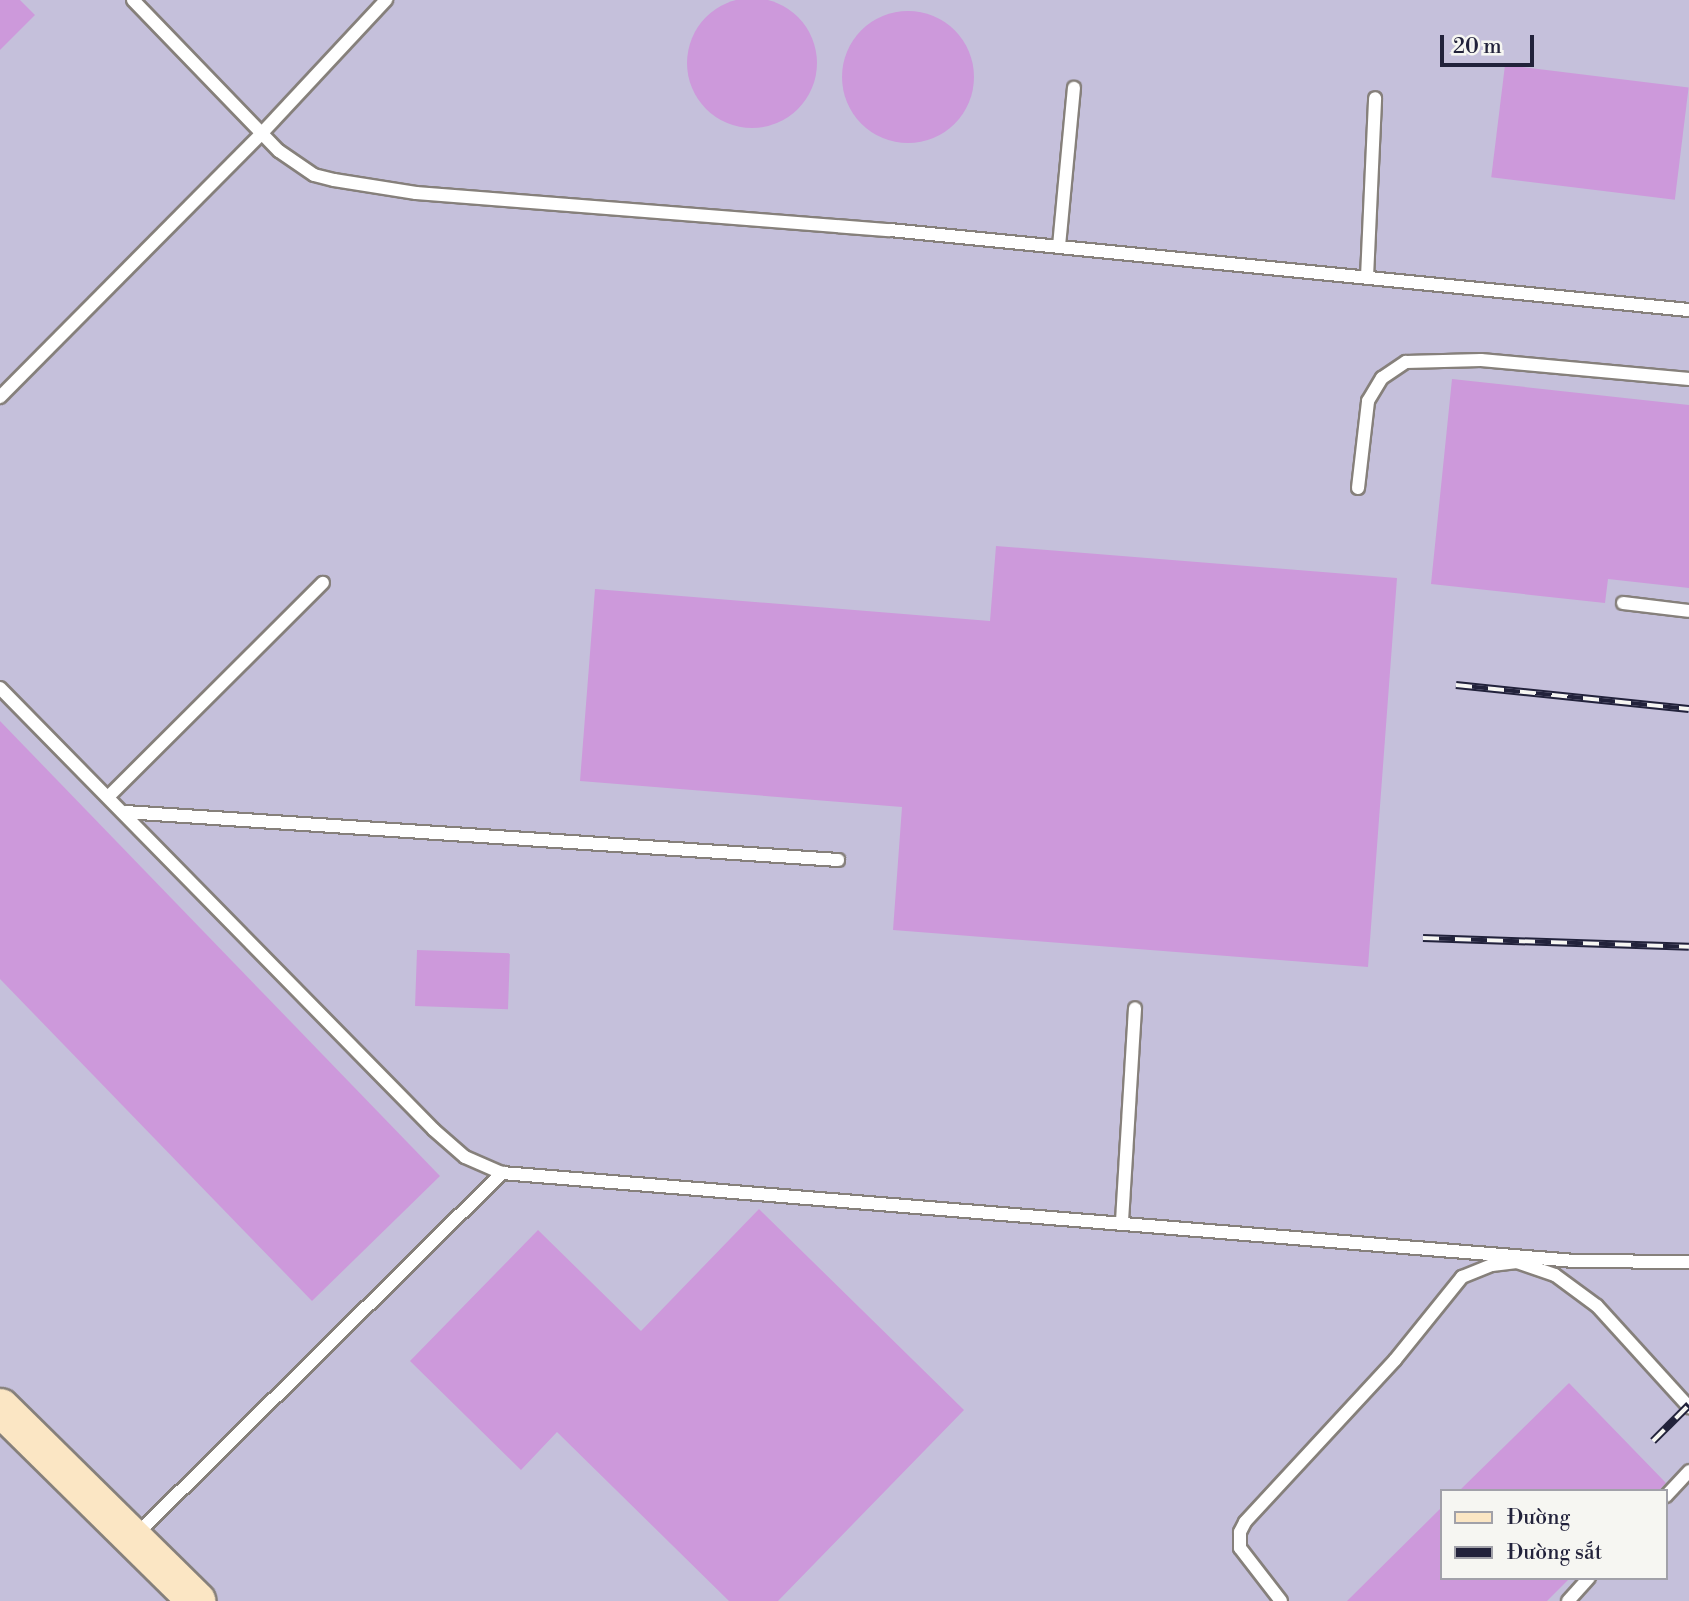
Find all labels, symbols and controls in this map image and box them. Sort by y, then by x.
scale bar [1444,21,1538,65]
text: 20 m [1453,34,1502,60]
legend [1440,1489,1668,1580]
text: Đường [1507,1505,1570,1531]
text: Đường sắt [1507,1540,1602,1566]

